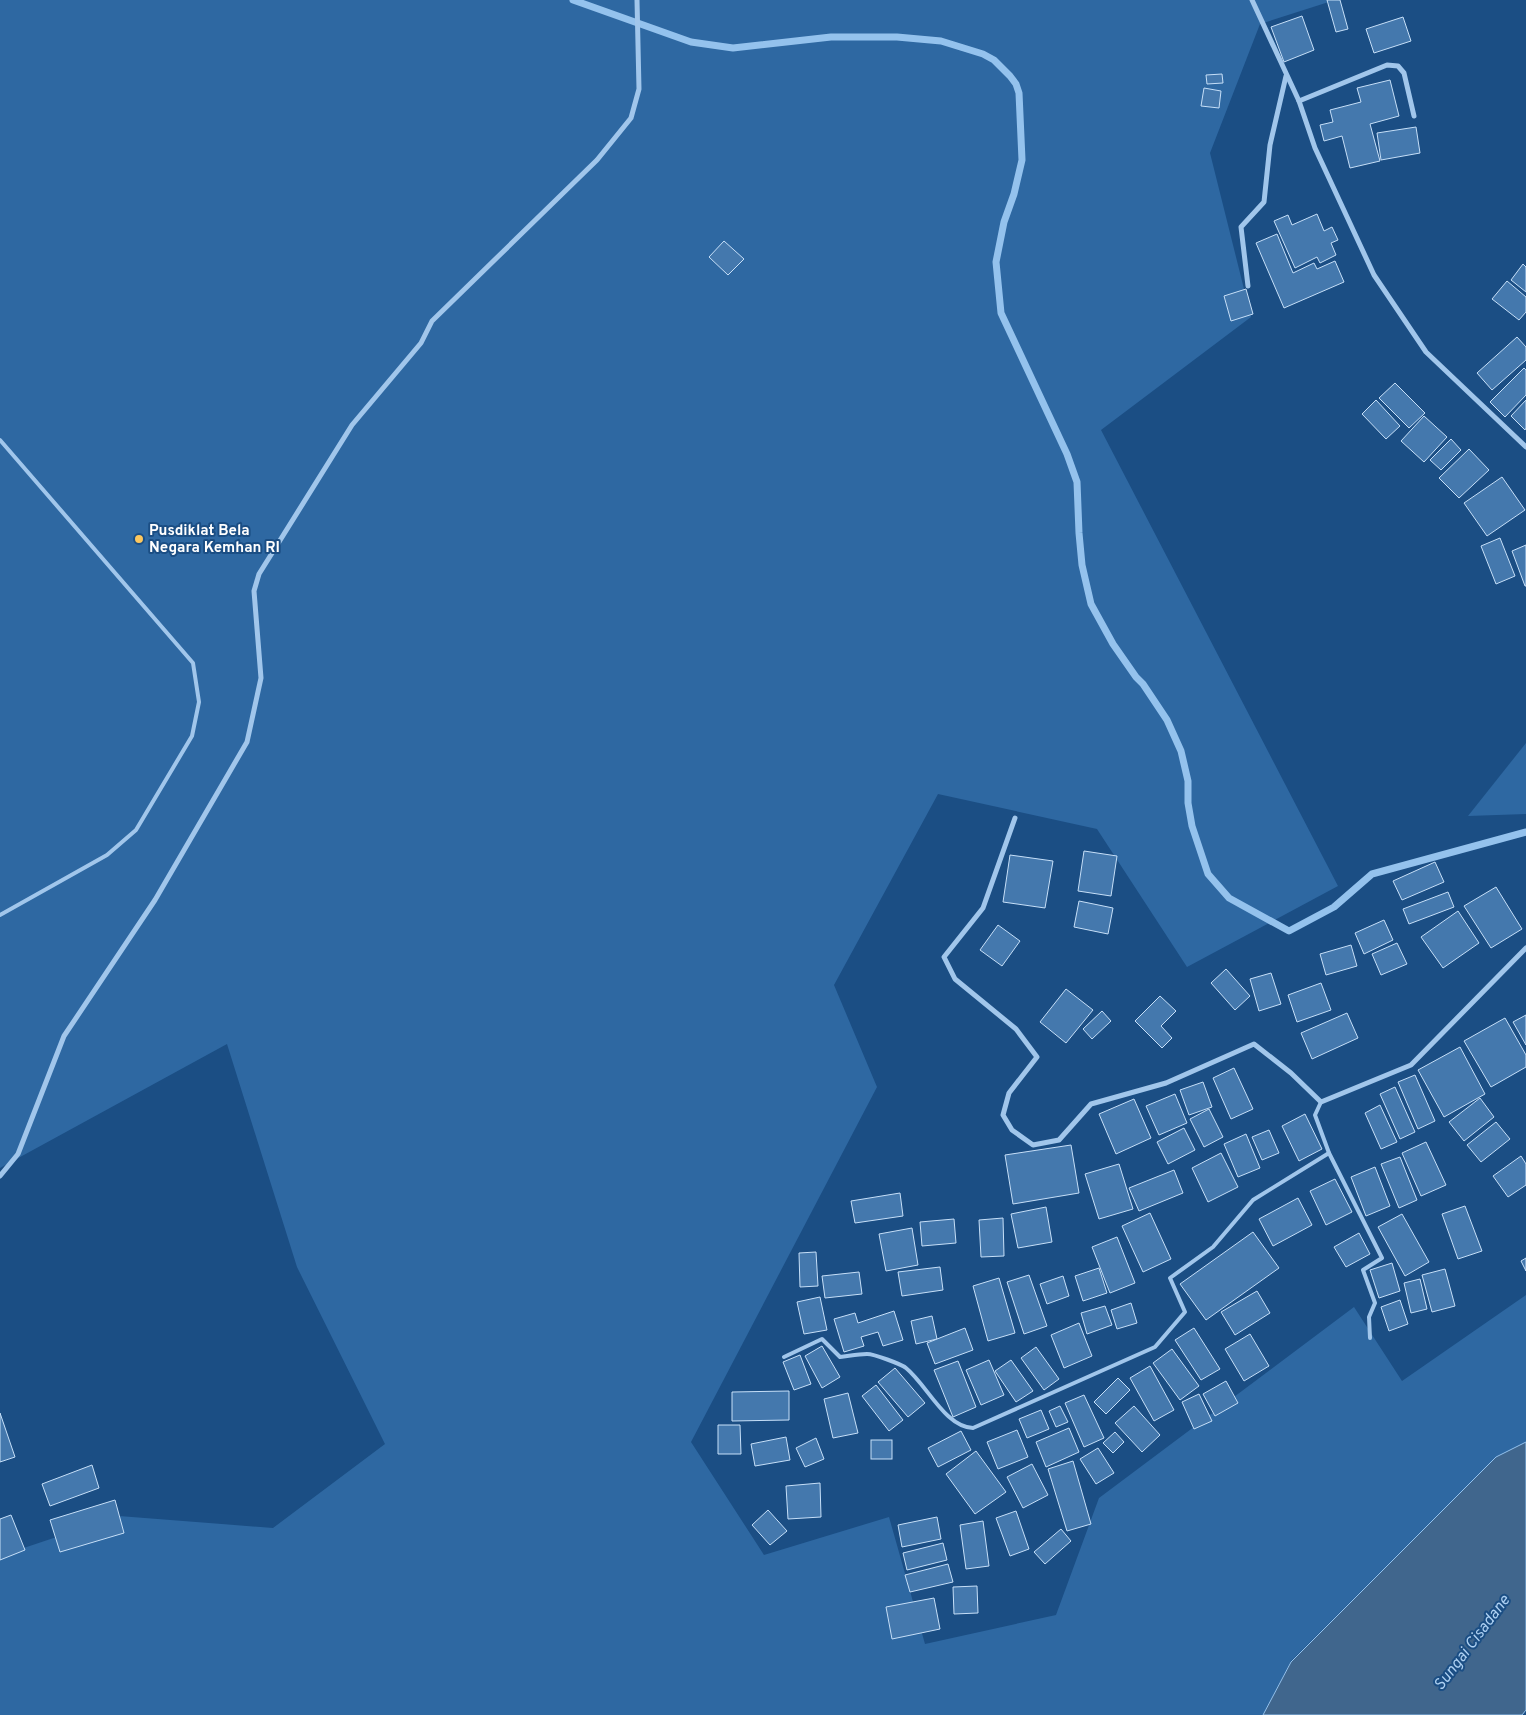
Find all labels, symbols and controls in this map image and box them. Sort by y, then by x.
place label: Pusdiklat Bela Negara Kemhan RI [149,522,280,558]
marker: Pusdiklat Bela Negara Kemhan RI [133,533,145,545]
water label: Sungai Cisadane [1430,1591,1515,1695]

